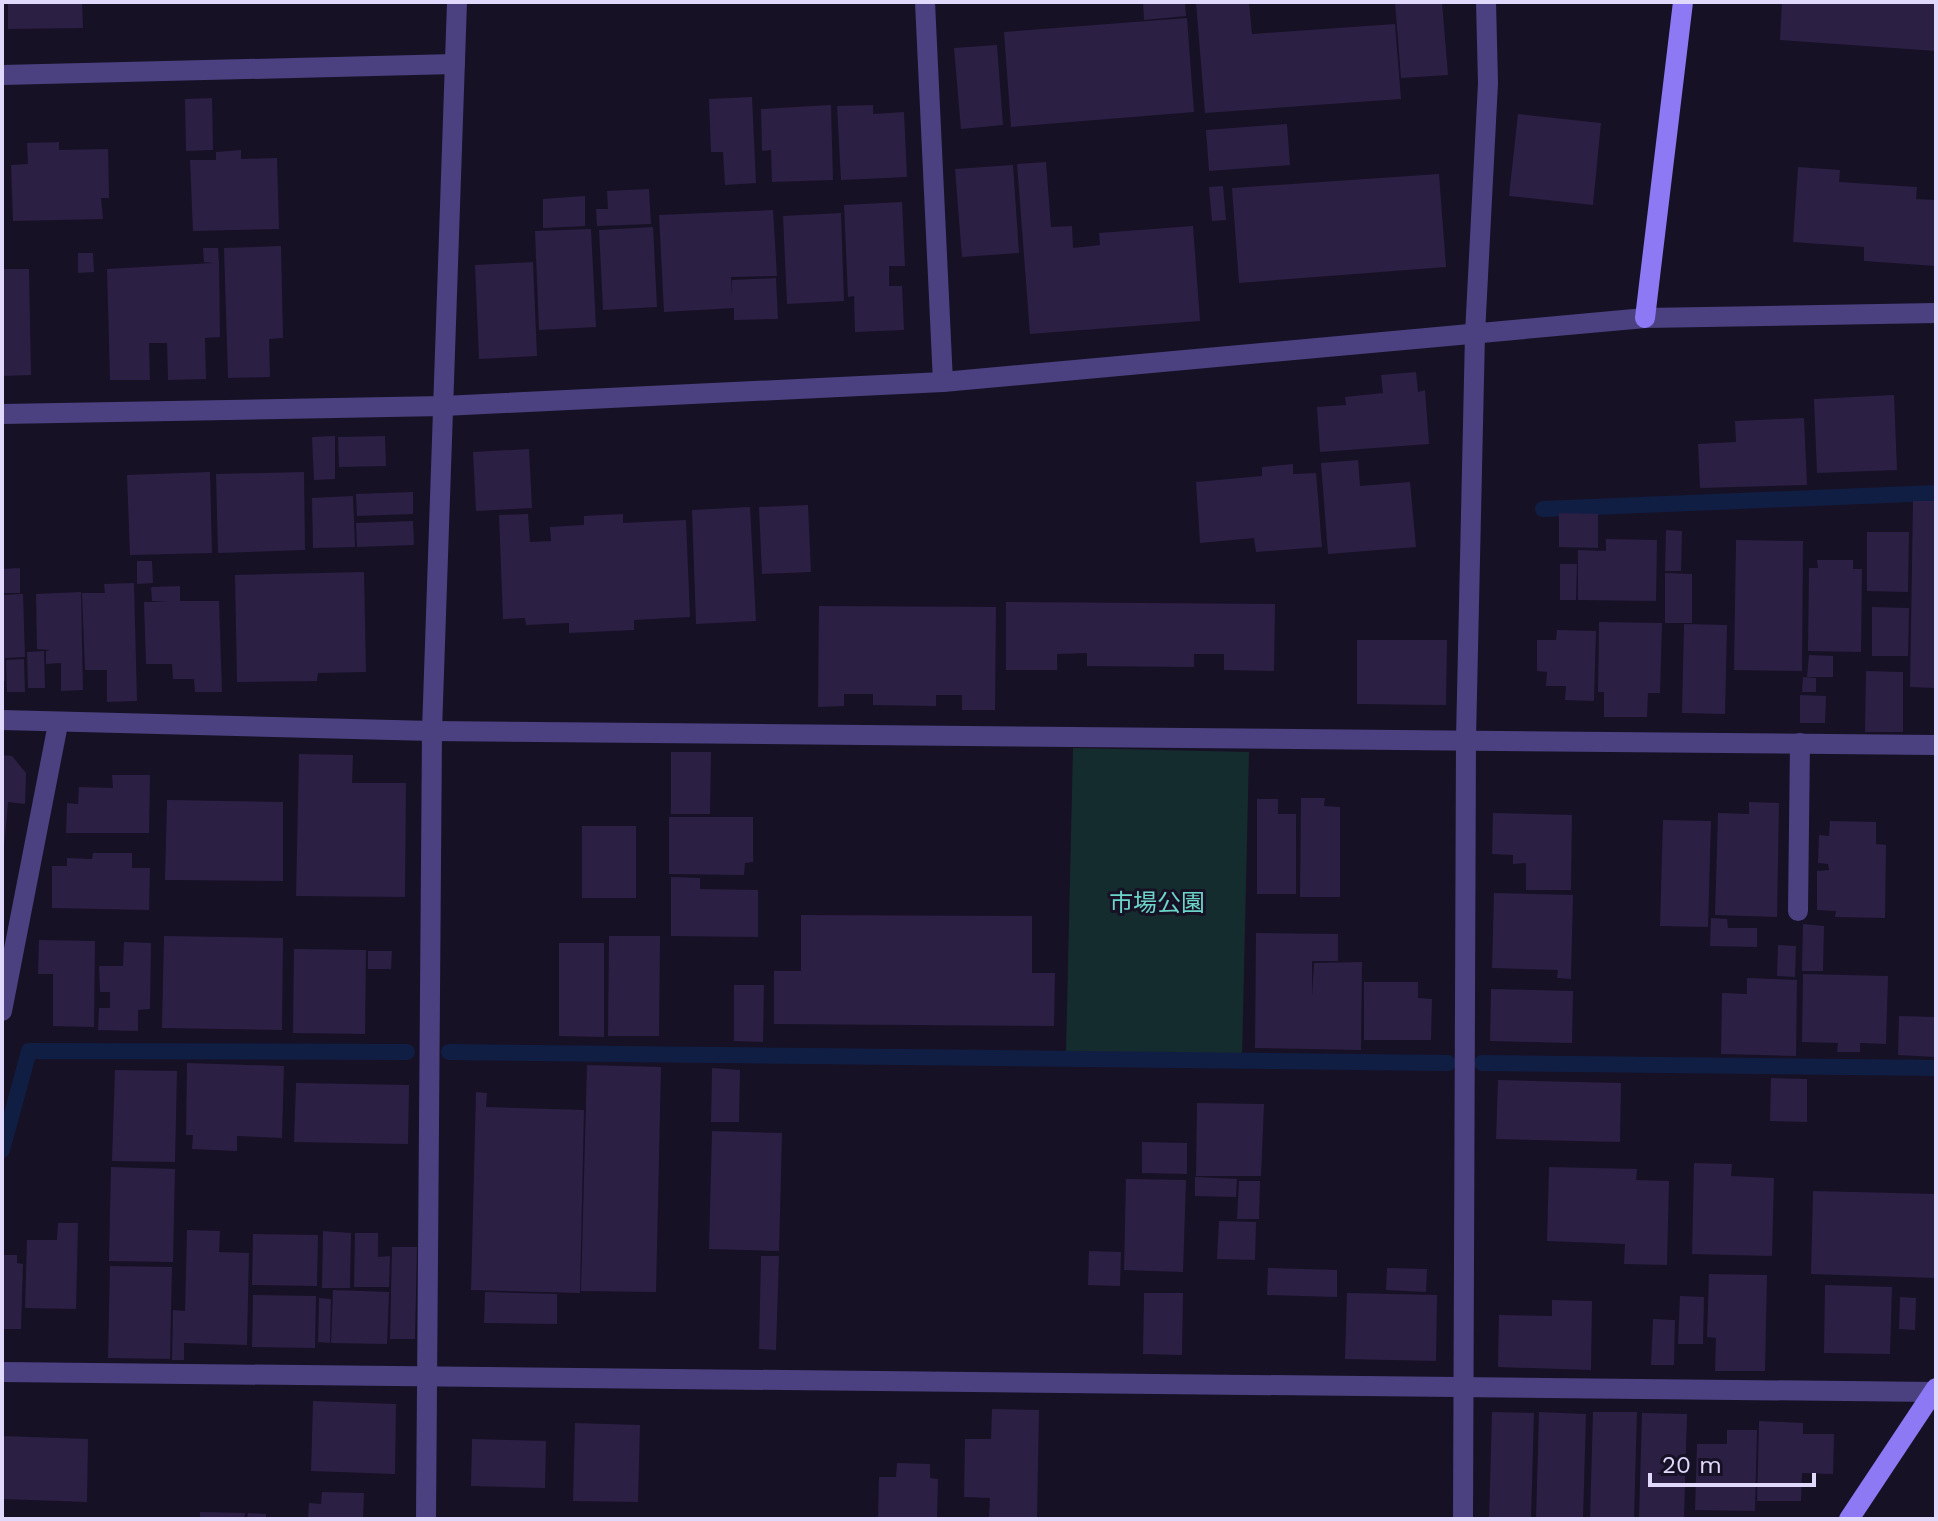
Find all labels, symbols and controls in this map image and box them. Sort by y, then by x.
park label: 市場公園 [1109,889,1205,917]
scale bar [1650,1437,1814,1487]
text: 20 m [1662,1451,1722,1479]

